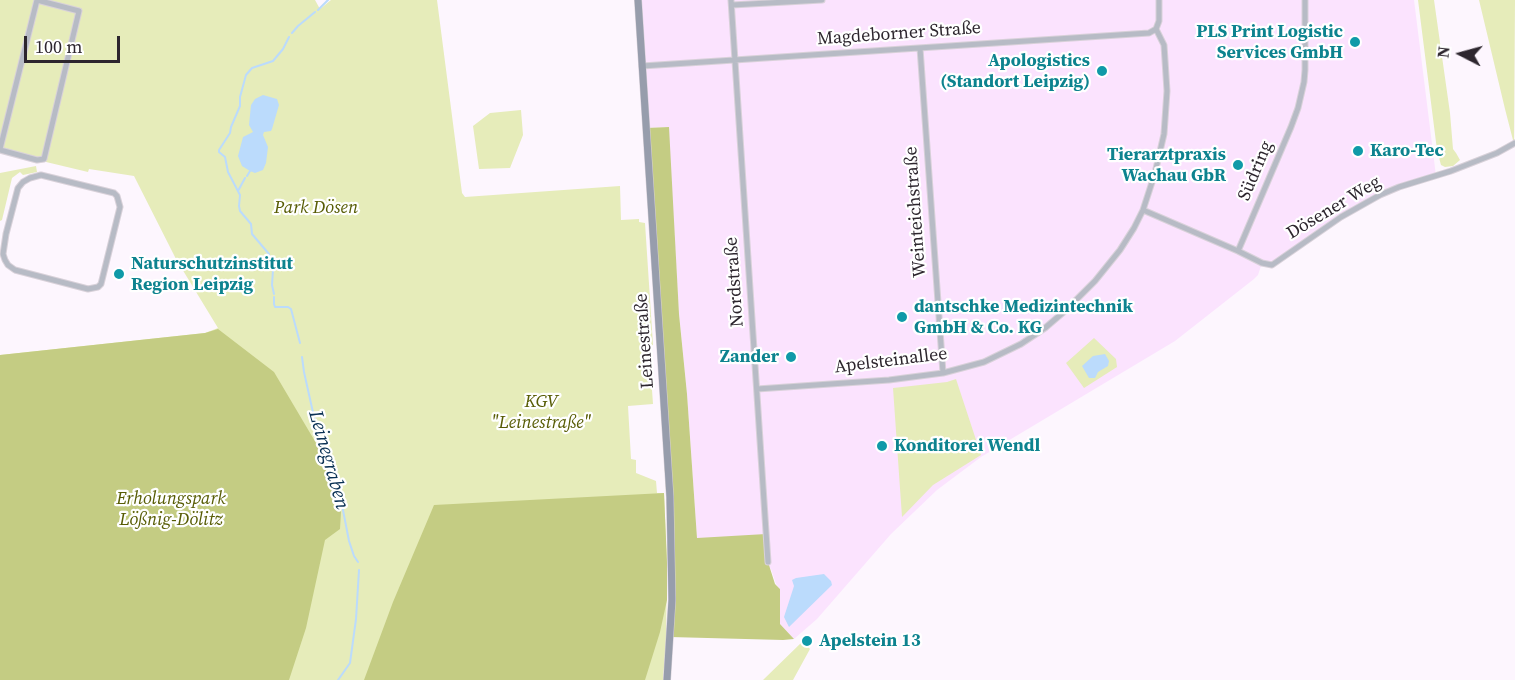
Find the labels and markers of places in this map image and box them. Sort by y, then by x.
place label: PLS Print Logistic Services GmbH [1196,21,1343,63]
marker: PLS Print Logistic Services GmbH [1348,35,1362,49]
place label: Apologistics (Standort Leipzig) [940,50,1090,92]
marker: Apologistics (Standort Leipzig) [1095,64,1109,78]
place label: Karo-Tec [1370,140,1444,162]
place label: Tierarztpraxis Wachau GbR [1107,144,1226,186]
marker: Karo-Tec [1351,144,1365,158]
marker: Tierarztpraxis Wachau GbR [1231,158,1245,172]
place label: Naturschutzinstitut Region Leipzig [131,253,293,296]
marker: Naturschutzinstitut Region Leipzig [112,267,126,281]
place label: dantschke Medizintechnik GmbH & Co. KG [914,296,1133,338]
marker: dantschke Medizintechnik GmbH & Co. KG [895,310,909,324]
place label: Zander [720,346,779,368]
marker: Zander [784,350,798,364]
place label: Konditorei Wendl [894,435,1040,457]
marker: Konditorei Wendl [875,439,889,453]
place label: Apelstein 13 [819,630,921,652]
marker: Apelstein 13 [800,634,814,648]

